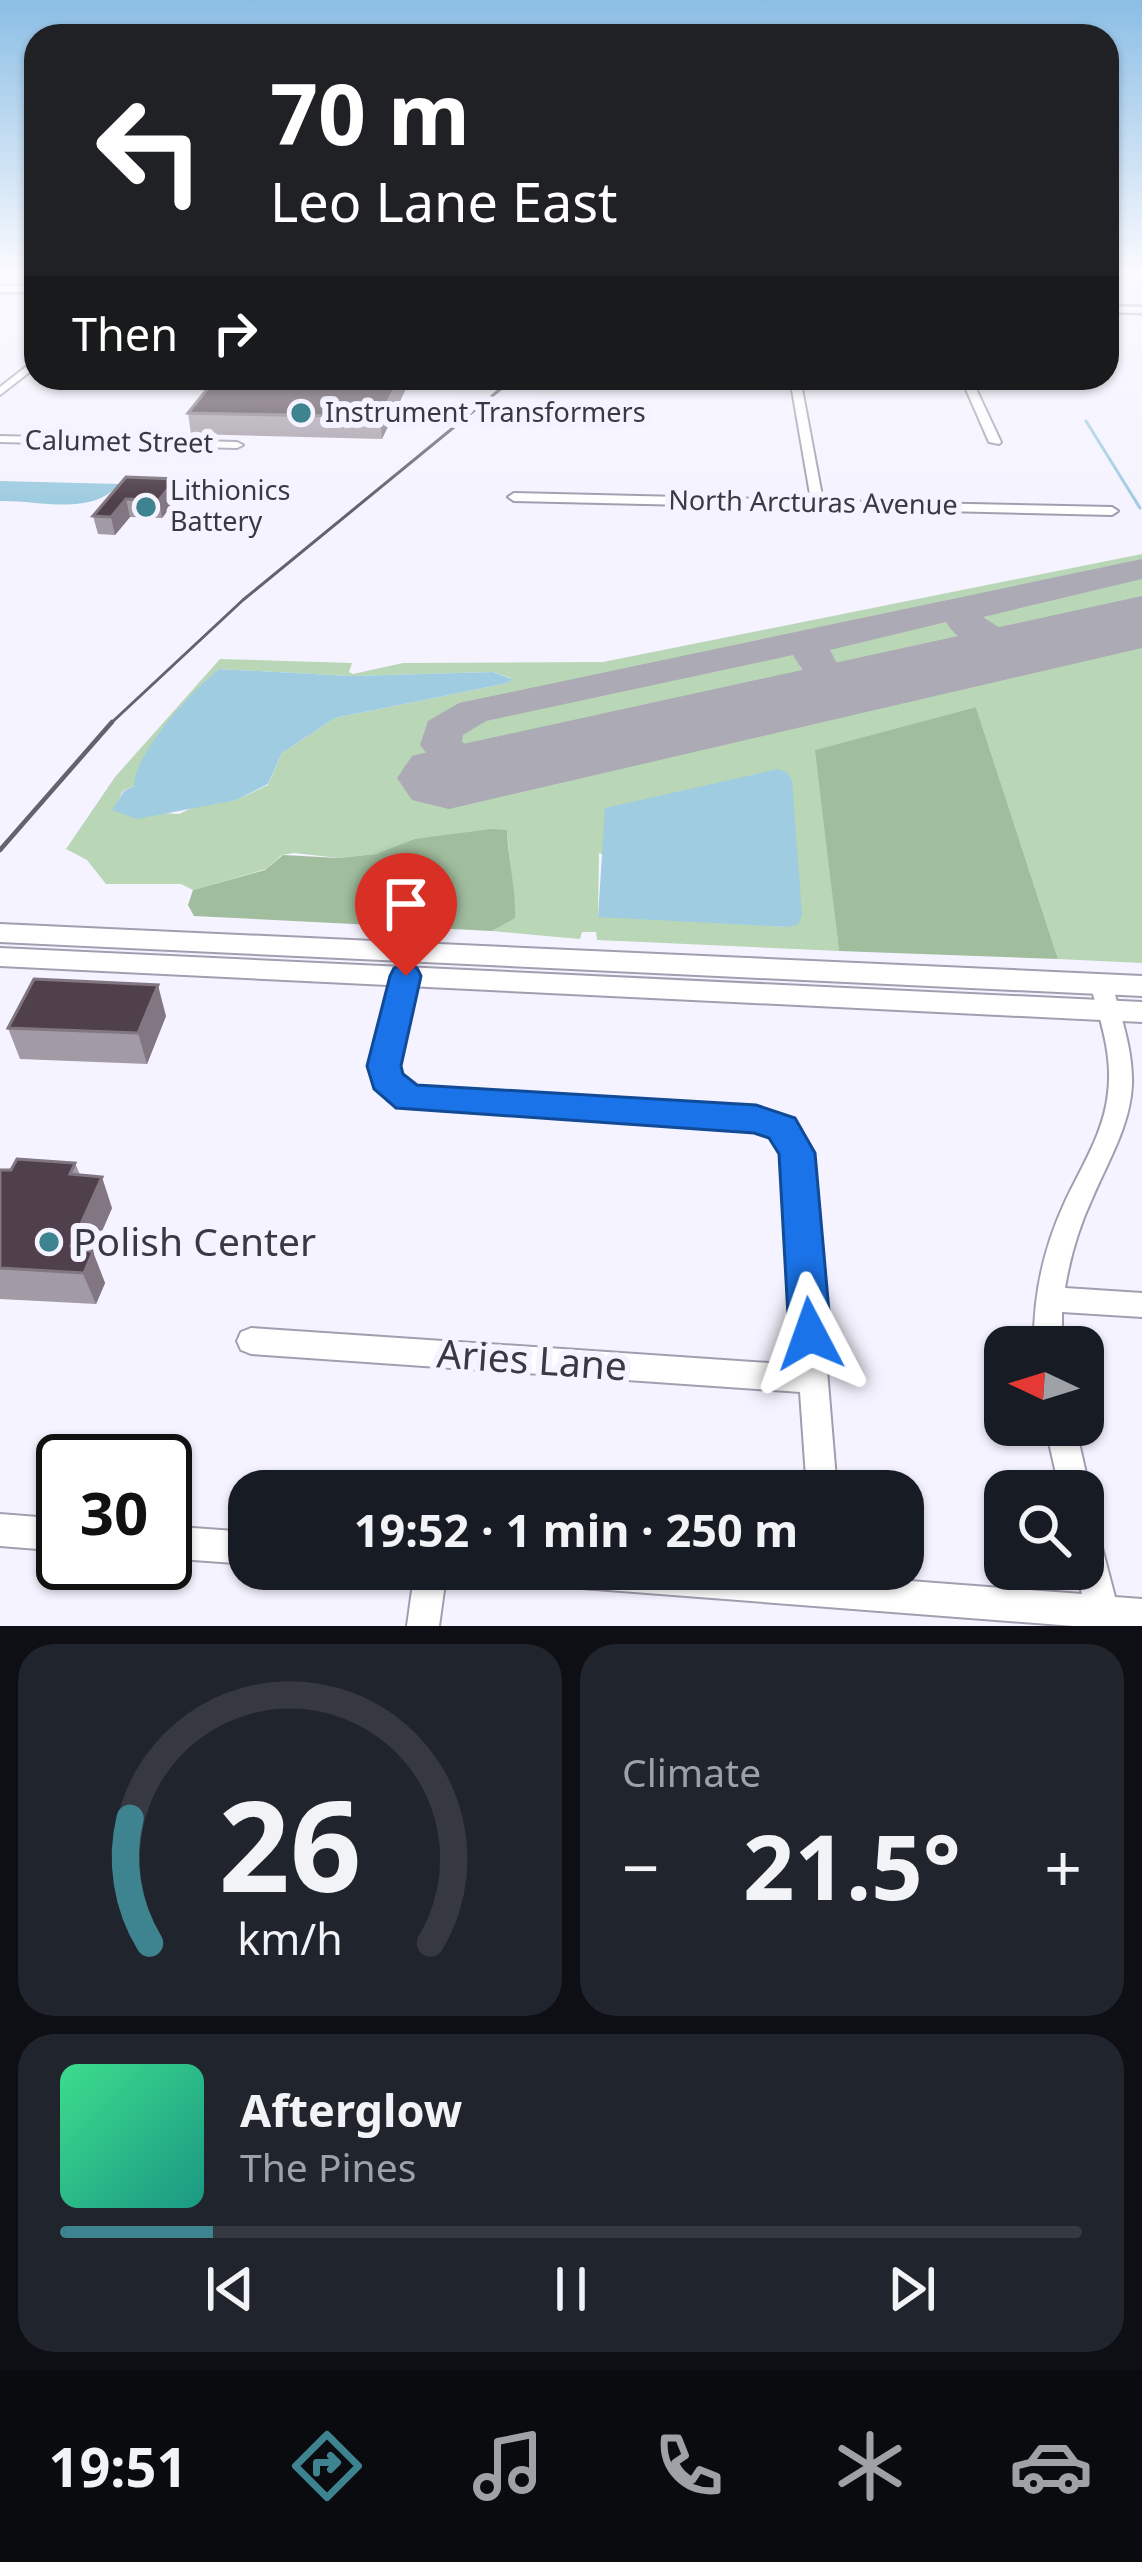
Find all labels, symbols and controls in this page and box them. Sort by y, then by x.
text: 70 m [270,55,470,170]
icon: left [72,72,228,228]
text: Leo Lane East [270,164,618,238]
icon: right [202,300,268,366]
text: Then [72,303,178,364]
place label: Instrument Transformers [325,393,646,430]
marker: Instrument Transformers [288,400,314,426]
street label: Calumet Street [24,420,214,461]
place label: Lithionics Battery [170,471,290,539]
street label: North Arcturas Avenue [668,480,958,523]
marker: Lithionics Battery [133,494,159,520]
pin [355,853,457,976]
icon: arrive [373,871,439,937]
place label: Polish Center [73,1214,316,1267]
marker: Polish Center [36,1229,62,1255]
position arrow [747,1271,873,1397]
street label: Aries Lane [435,1325,629,1392]
north arrow [984,1326,1104,1446]
map controls [984,1326,1104,1590]
speed limit sign: 30 [36,1434,192,1590]
button: search [984,1470,1104,1590]
text: 19:52 · 1 min · 250 m [354,1499,798,1560]
text: Climate [622,1745,761,1798]
text: 26 [219,1759,361,1929]
text: 21.5° [743,1804,961,1926]
text: − [622,1821,660,1911]
text: + [1044,1821,1082,1911]
text: km/h [237,1909,343,1968]
text: Afterglow [240,2079,462,2140]
text: The Pines [240,2140,416,2193]
icon: previous [197,2256,263,2322]
icon: pause [538,2256,604,2322]
icon: next [879,2256,945,2322]
icon: directions [285,2424,369,2508]
icon: music [466,2424,550,2508]
icon: phone [647,2424,731,2508]
icon: climate [828,2424,912,2508]
icon: car [1009,2424,1093,2508]
text: 19:51 [49,2429,187,2503]

